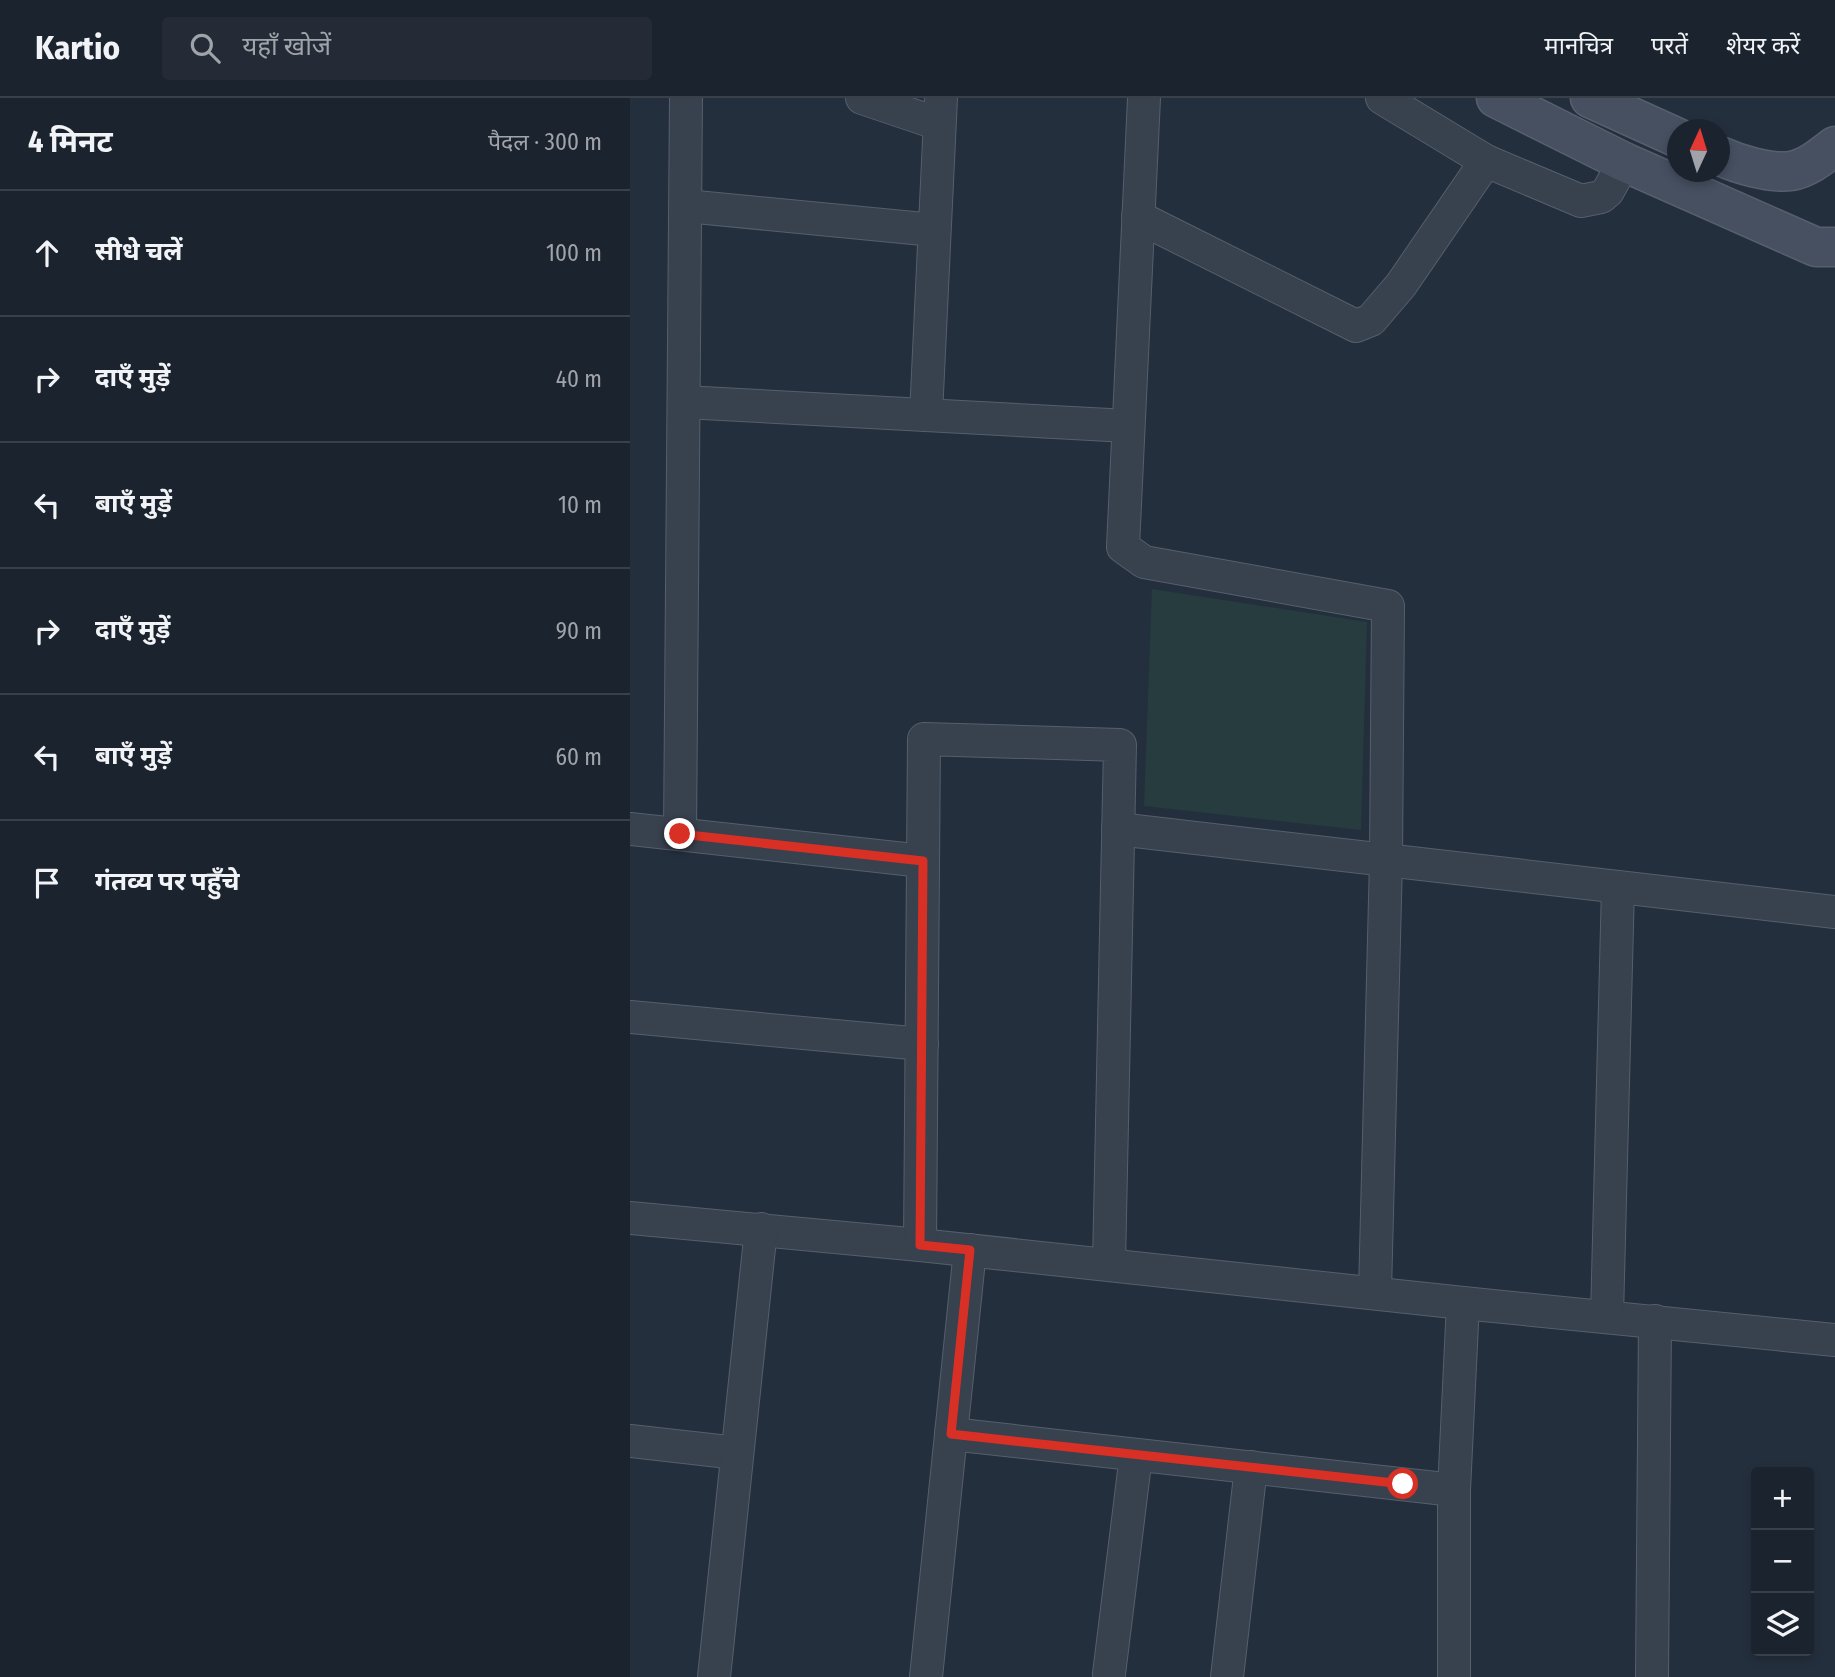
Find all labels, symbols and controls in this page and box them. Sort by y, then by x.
search box [162,17,652,80]
text: Kartio [35,28,120,68]
icon: search [186,29,224,67]
text: यहाँ खोजें [242,31,331,62]
text: मानचित्र [1544,32,1613,60]
text: परतें [1651,32,1688,60]
text: शेयर करें [1726,32,1800,60]
north arrow [1667,119,1730,182]
text: 4 मिनट [28,124,113,160]
text: पैदल · 300 m [488,128,602,156]
icon: ahead [28,234,66,272]
text: सीधे चलें [95,236,182,267]
text: 100 m [546,239,602,267]
icon: right [28,360,66,398]
text: दाएँ मुड़ें [95,362,170,393]
text: 40 m [556,365,602,393]
icon: left [28,486,66,524]
text: बाएँ मुड़ें [95,488,172,519]
text: 10 m [558,491,602,519]
icon: right [28,612,66,650]
text: दाएँ मुड़ें [95,614,170,645]
text: 90 m [556,617,602,645]
icon: left [28,738,66,776]
text: बाएँ मुड़ें [95,740,172,771]
text: 60 m [556,743,602,771]
route end [664,818,695,849]
icon: arrive [28,864,66,902]
text: गंतव्य पर पहुँचे [95,866,239,897]
map controls [1751,1467,1814,1656]
button: + [1751,1467,1814,1530]
route start [1387,1468,1418,1499]
button: − [1751,1530,1814,1593]
button: layers [1751,1593,1814,1656]

